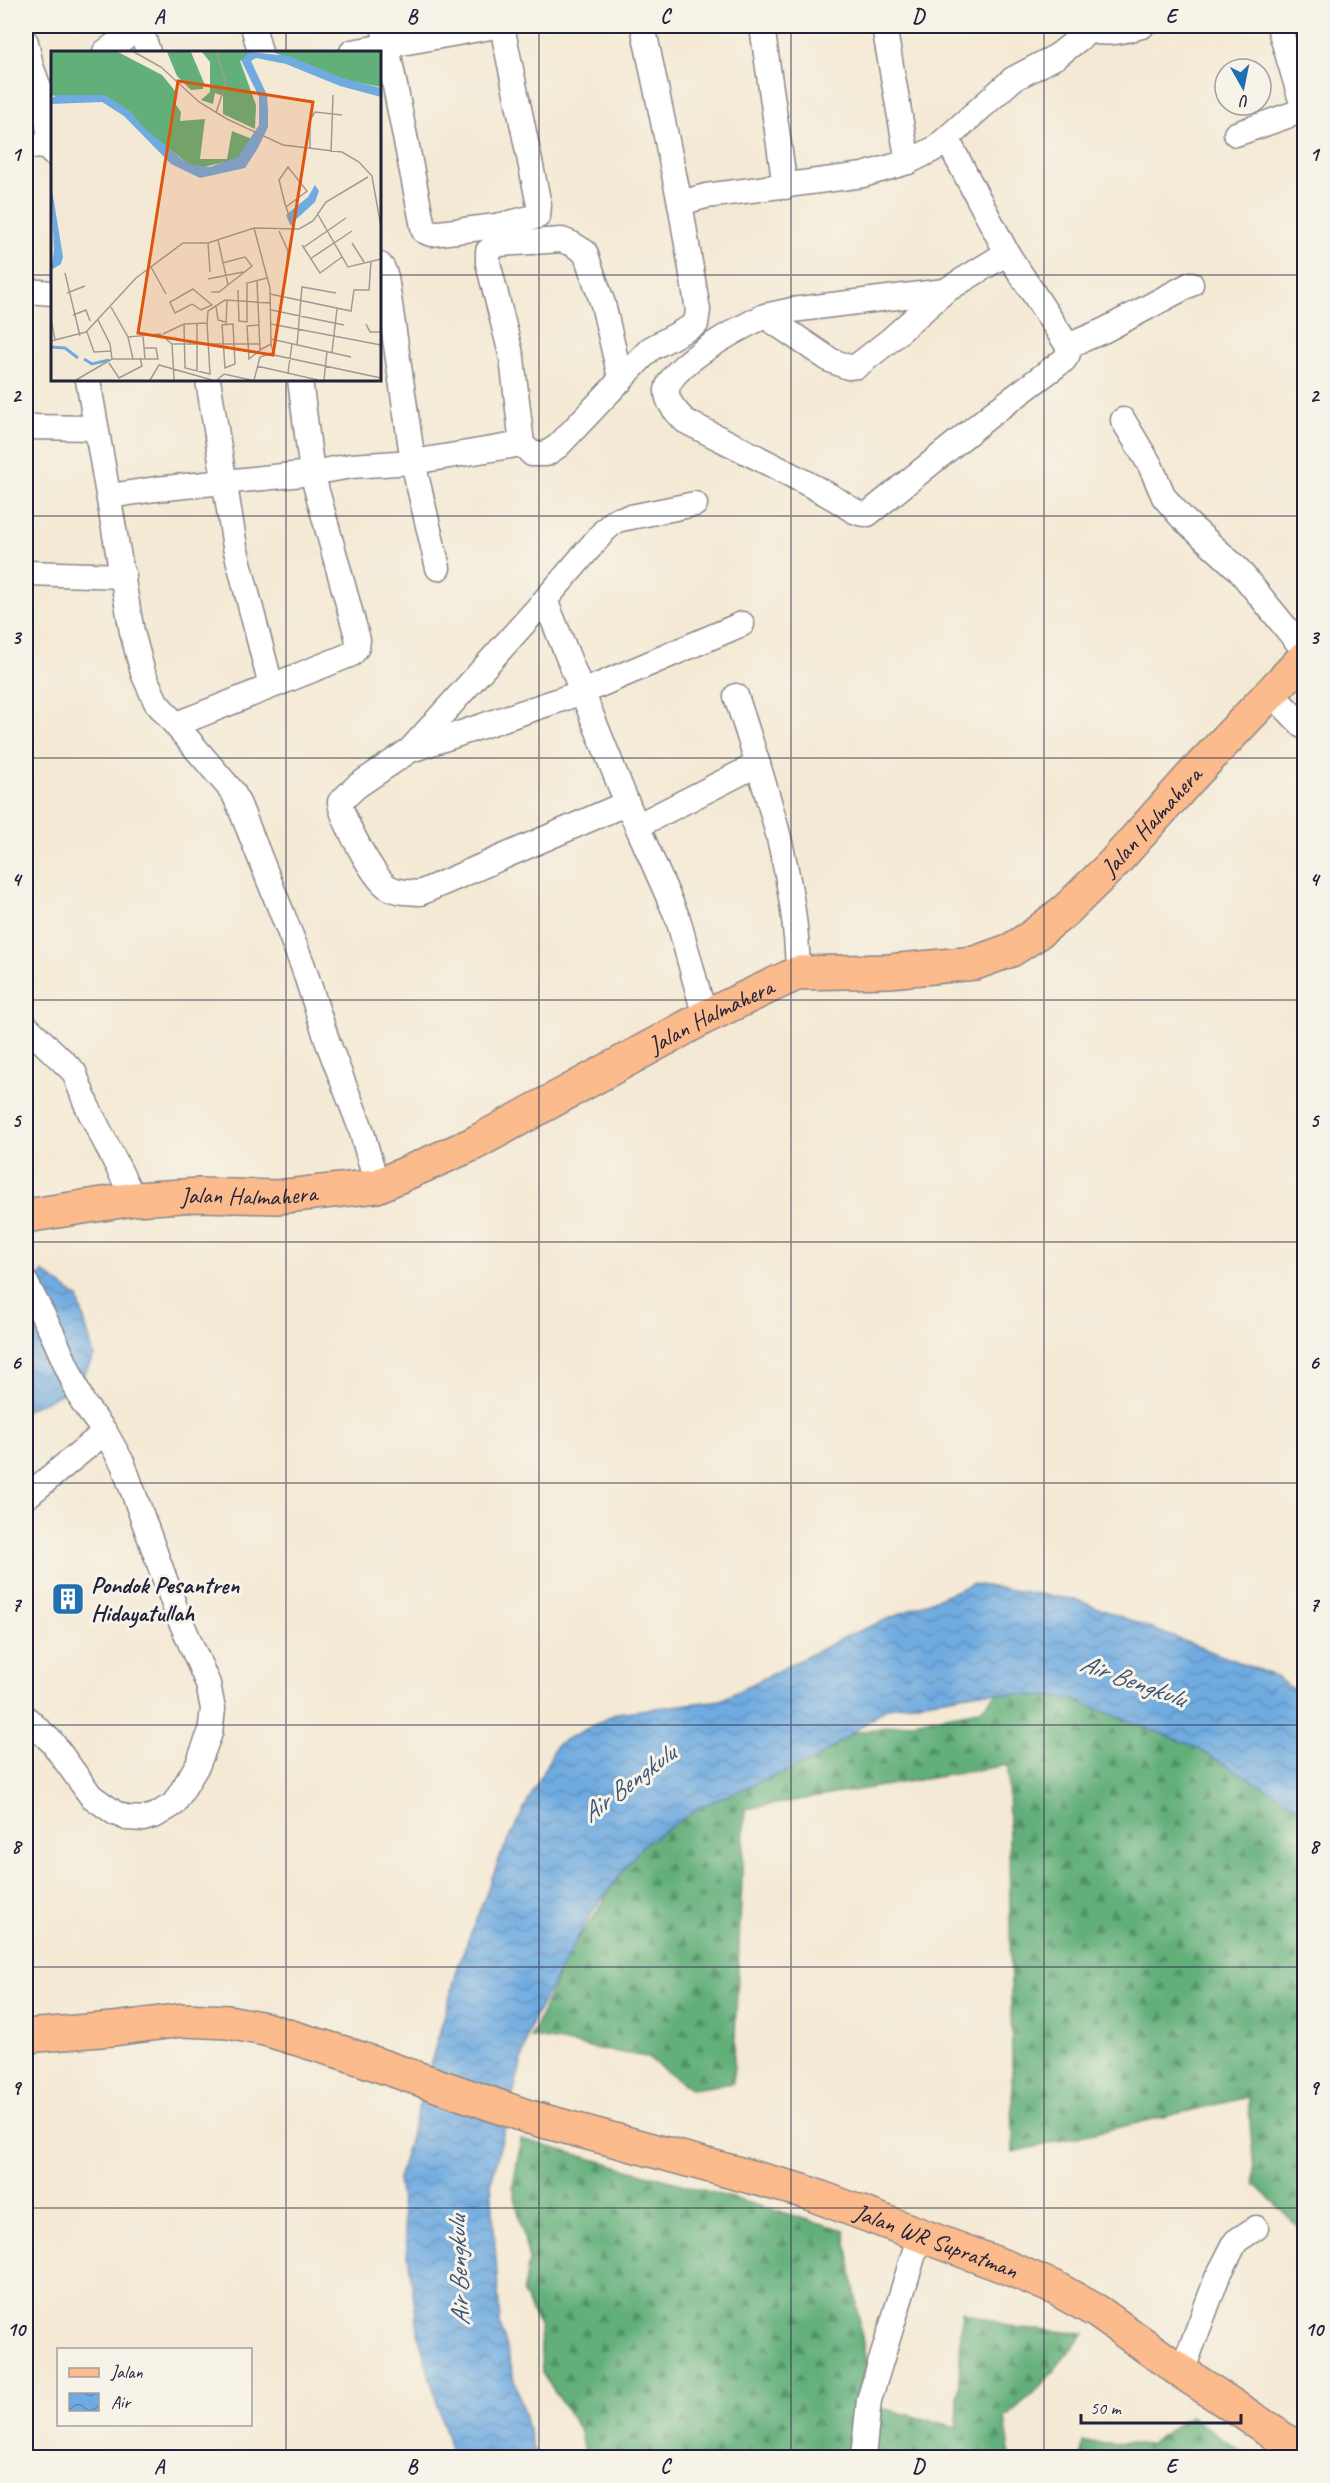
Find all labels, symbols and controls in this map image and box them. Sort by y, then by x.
text: A [154,4,166,29]
text: B [407,4,419,29]
text: C [660,4,672,29]
text: D [912,4,926,29]
text: E [1166,4,1180,29]
inset map [51,51,381,381]
north arrow [1213,57,1273,117]
text: U [1237,90,1251,112]
text: 1 [12,142,23,167]
text: 1 [1310,142,1321,167]
text: 2 [12,383,23,408]
text: 2 [1310,383,1321,408]
text: 3 [12,625,23,650]
text: 3 [1310,625,1321,650]
street label: Jalan Halmahera [1094,759,1209,883]
text: 4 [12,867,24,892]
text: 4 [1310,867,1322,892]
street label: Jalan Halmahera [642,971,780,1061]
text: 5 [12,1108,23,1133]
text: 5 [1310,1108,1321,1133]
street label: Jalan Halmahera [178,1178,320,1212]
text: 6 [11,1350,22,1375]
text: 6 [1309,1350,1320,1375]
place label: Pondok Pesantren Hidayatullah [91,1570,240,1628]
building icon: Pondok Pesantren Hidayatullah [50,1581,86,1617]
text: 7 [12,1592,23,1617]
text: 7 [1310,1592,1321,1617]
water label: Air Bengkulu [1076,1646,1194,1716]
water label: Air Bengkulu [575,1735,685,1830]
text: 8 [12,1834,24,1859]
text: 8 [1310,1834,1322,1859]
text: 9 [12,2075,23,2100]
text: 9 [1310,2075,1321,2100]
street label: Jalan WR Supratman [849,2196,1023,2285]
water label: Air Bengkulu [440,2211,477,2326]
text: 10 [7,2317,27,2342]
text: 10 [1305,2317,1325,2342]
legend [57,2348,252,2426]
text: Jalan [110,2361,143,2383]
scale bar [1081,2387,1242,2425]
text: Air [111,2391,132,2413]
text: 50 m [1090,2397,1123,2419]
text: A [154,2454,166,2479]
text: B [407,2454,419,2479]
text: C [660,2454,672,2479]
text: D [912,2454,926,2479]
text: E [1166,2454,1180,2479]

